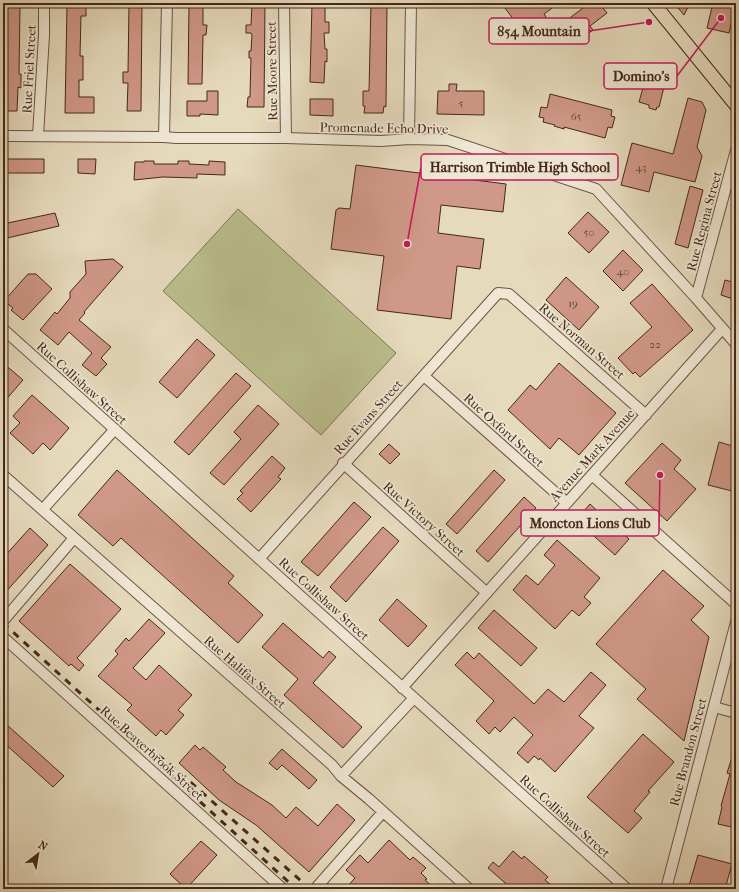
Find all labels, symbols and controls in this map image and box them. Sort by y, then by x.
callout: 854 Mountain [489,18,589,44]
street label: Rue Moore Street [264,21,280,121]
text: 854 Mountain [497,23,582,40]
street label: Rue Friel Street [19,24,39,114]
callout: Domino's [604,63,677,89]
text: Domino's [613,68,670,85]
house number: 5 [459,97,464,110]
house number: 65 [571,110,582,123]
street label: Promenade Echo Drive [319,119,449,137]
callout: Harrison Trimble High School [421,154,618,180]
text: Harrison Trimble High School [430,159,610,176]
house number: 43 [635,161,647,174]
street label: Rue Regina Street [683,169,725,273]
house number: 50 [584,226,594,239]
house number: 40 [617,265,629,278]
house number: 19 [568,297,578,310]
street label: Rue Norman Street [536,300,628,383]
street label: Rue Collishaw Street [34,338,131,428]
house number: 22 [649,338,661,351]
street label: Rue Evans Street [331,376,406,457]
street label: Rue Oxford Street [461,390,548,470]
street label: Avenue Mark Avenue [546,405,638,505]
street label: Rue Victory Street [380,479,468,560]
callout: Moncton Lions Club [521,510,659,536]
text: Moncton Lions Club [528,515,651,532]
street label: Rue Collishaw Street [276,554,373,644]
street label: Rue Halifax Street [201,632,289,712]
street label: Rue Brandon Street [666,696,710,808]
street label: Rue Beaverbrook Street [97,703,207,804]
street label: Rue Collishaw Street [517,771,614,861]
north arrow [18,834,58,874]
text: N [36,838,50,854]

